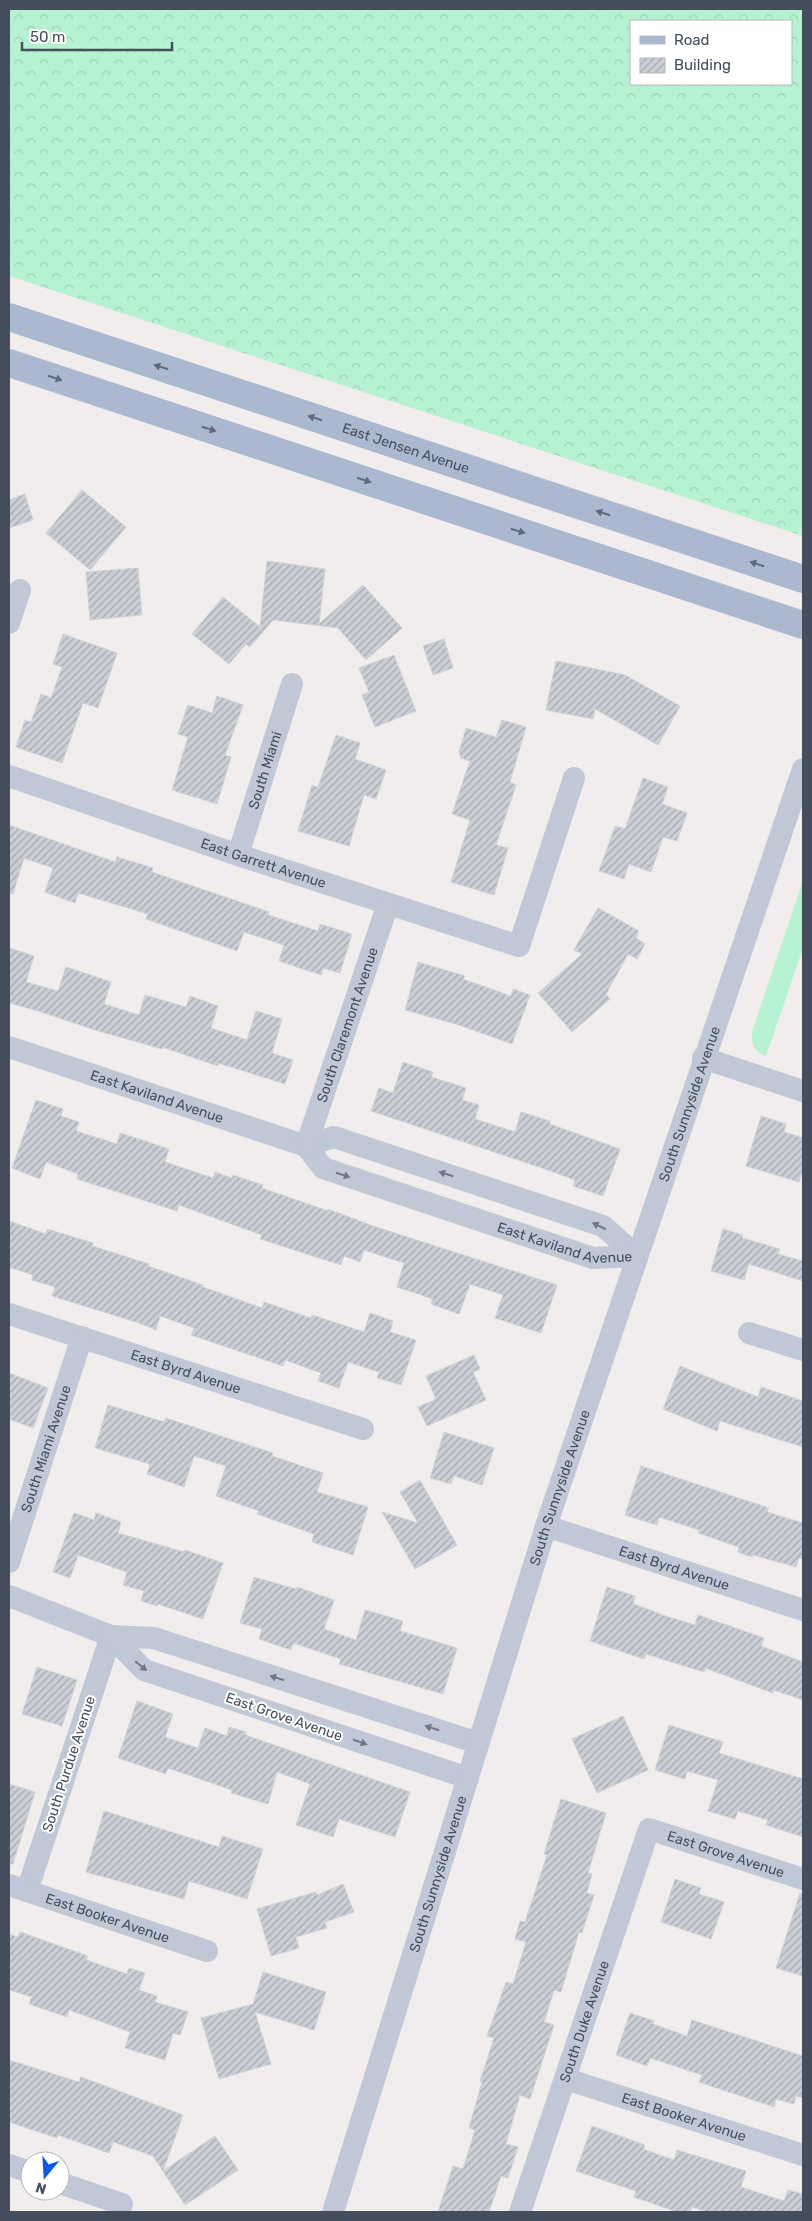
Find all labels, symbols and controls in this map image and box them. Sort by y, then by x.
scale bar [22,20,172,52]
legend [630,20,792,85]
text: 50 m [30,28,65,46]
text: Road [674,31,710,49]
text: Building [674,56,731,74]
one-way arrow [153,363,168,371]
one-way arrow [48,374,63,382]
one-way arrow [308,414,323,421]
street label: East Jensen Avenue [340,419,472,477]
one-way arrow [202,426,217,433]
one-way arrow [356,477,371,484]
one-way arrow [595,509,610,516]
one-way arrow [511,527,526,535]
one-way arrow [749,560,764,568]
street label: South Miami [245,729,285,811]
street label: East Garrett Avenue [199,834,329,892]
street label: South Claremont Avenue [313,945,381,1105]
street label: South Sunnyside Avenue [655,1024,724,1184]
street label: East Kaviland Avenue [88,1066,226,1126]
one-way arrow [438,1170,453,1177]
one-way arrow [336,1171,351,1179]
street label: East Kaviland Avenue [495,1218,633,1267]
one-way arrow [592,1221,606,1229]
street label: East Byrd Avenue [129,1346,243,1397]
street label: South Miami Avenue [17,1383,74,1515]
street label: South Sunnyside Avenue [526,1407,593,1567]
street label: East Byrd Avenue [617,1542,732,1594]
one-way arrow [135,1660,148,1671]
one-way arrow [270,1673,285,1681]
street label: East Grove Avenue [223,1689,345,1745]
street label: South Purdue Avenue [39,1694,99,1834]
one-way arrow [424,1724,439,1732]
one-way arrow [353,1739,368,1746]
street label: South Sunnyside Avenue [406,1793,470,1954]
street label: East Grove Avenue [665,1827,787,1881]
street label: East Booker Avenue [43,1889,172,1946]
street label: South Duke Avenue [556,1958,613,2085]
street label: East Booker Avenue [620,2089,749,2145]
north arrow [20,2151,70,2201]
text: N [34,2178,49,2198]

